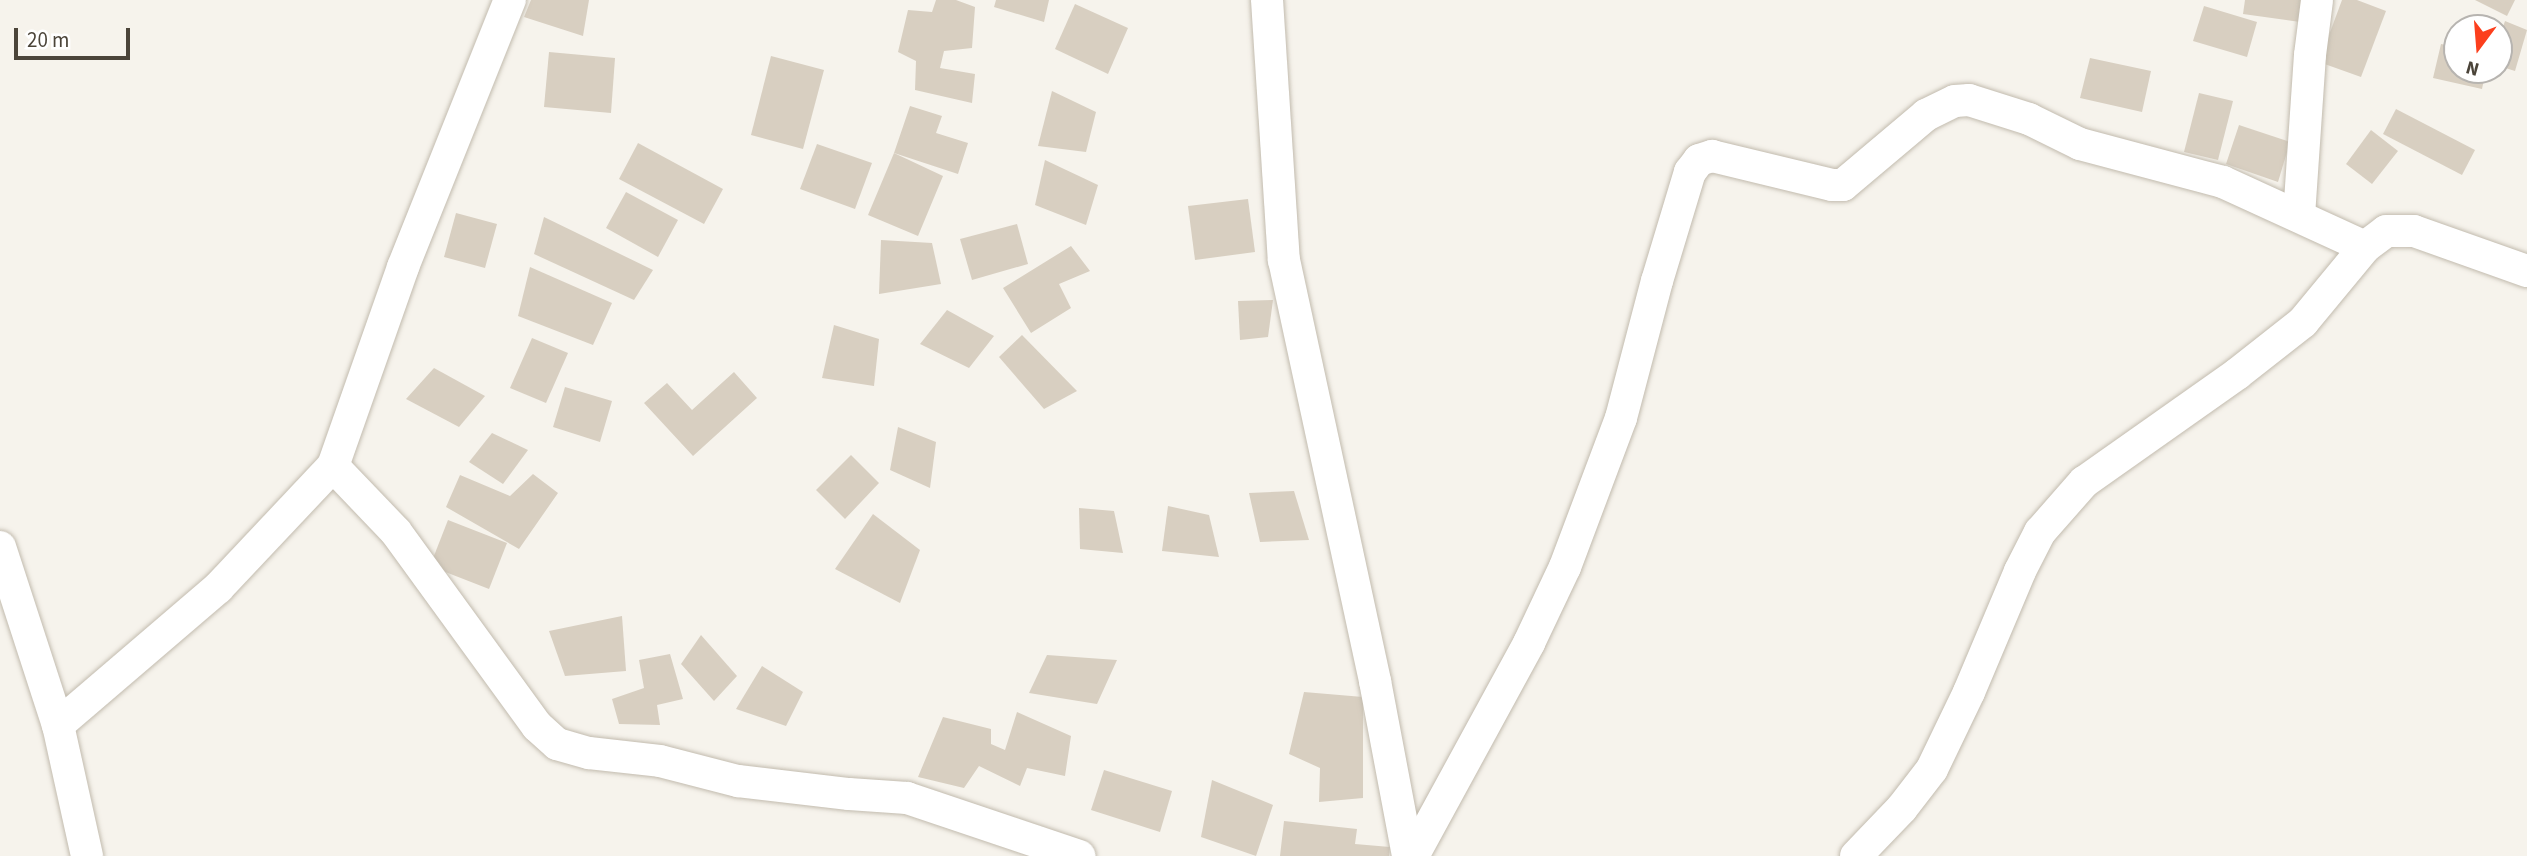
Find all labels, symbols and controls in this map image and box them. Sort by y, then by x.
scale bar [18,14,133,58]
north arrow [2443,14,2513,84]
text: 20 m [27,25,69,55]
text: N [2463,53,2482,82]

